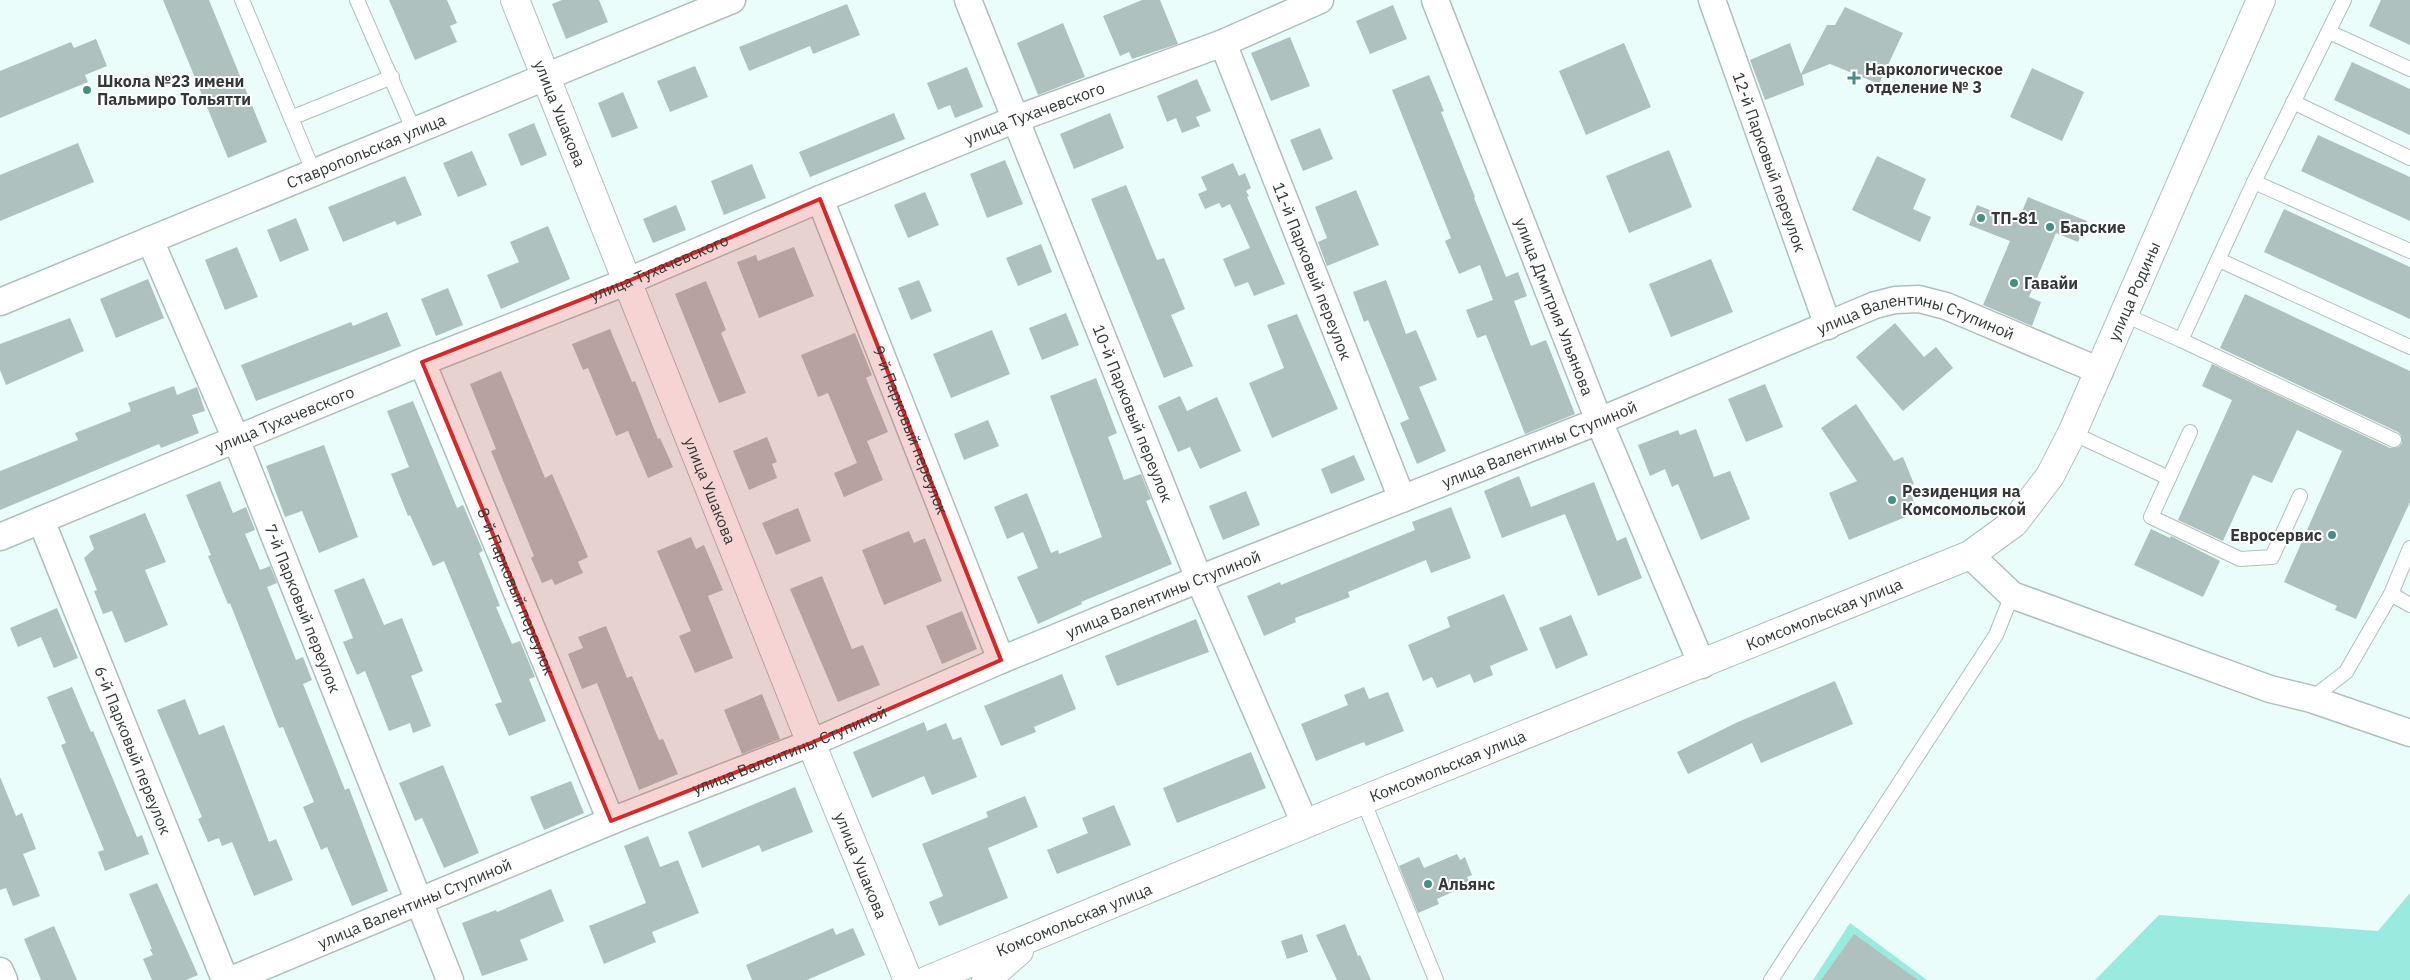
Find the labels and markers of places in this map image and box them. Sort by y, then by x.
place label: Наркологическое отделение № 3 [1865,59,2003,97]
place label: Школа №23 имени Пальмиро Тольятти [97,71,251,109]
marker: Наркологическое отделение № 3 [1847,71,1861,85]
marker: Школа №23 имени Пальмиро Тольятти [81,84,93,96]
place label: ТП-81 [1991,208,2038,228]
marker: ТП-81 [1975,212,1987,224]
place label: Барские [2060,217,2126,237]
marker: Барские [2044,221,2056,233]
place label: Гавайи [2024,273,2078,293]
marker: Гавайи [2008,277,2020,289]
place label: Резиденция на Комсомольской [1902,481,2026,519]
marker: Резиденция на Комсомольской [1886,494,1898,506]
place label: Евросервис [2230,525,2322,545]
marker: Евросервис [2326,529,2338,541]
place label: Альянс [1438,874,1495,894]
marker: Альянс [1422,878,1434,890]

